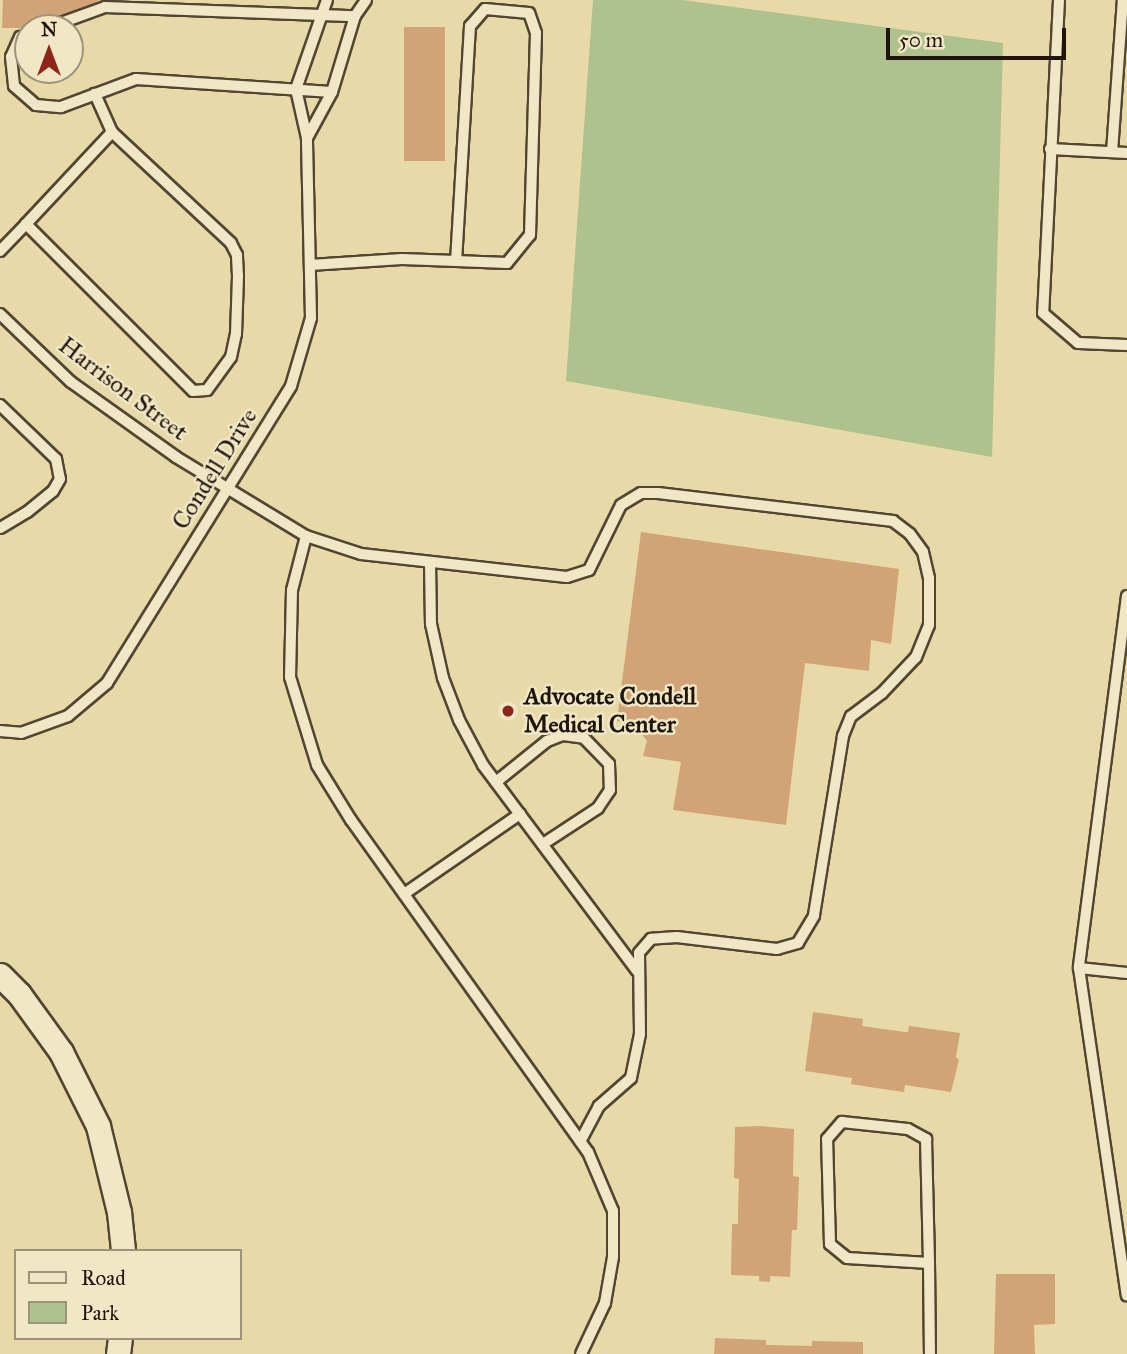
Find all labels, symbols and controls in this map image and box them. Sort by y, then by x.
north arrow [14,14,84,84]
scale bar [889,14,1069,58]
text: N [41,18,57,41]
text: 50 m [899,27,943,53]
street label: Harrison Street [53,331,193,447]
street label: Condell Drive [166,403,264,535]
place label: Advocate Condell Medical Center [524,683,696,739]
marker: Advocate Condell Medical Center [498,701,518,721]
legend [14,1249,242,1340]
text: Road [81,1265,126,1291]
text: Park [81,1300,119,1326]

